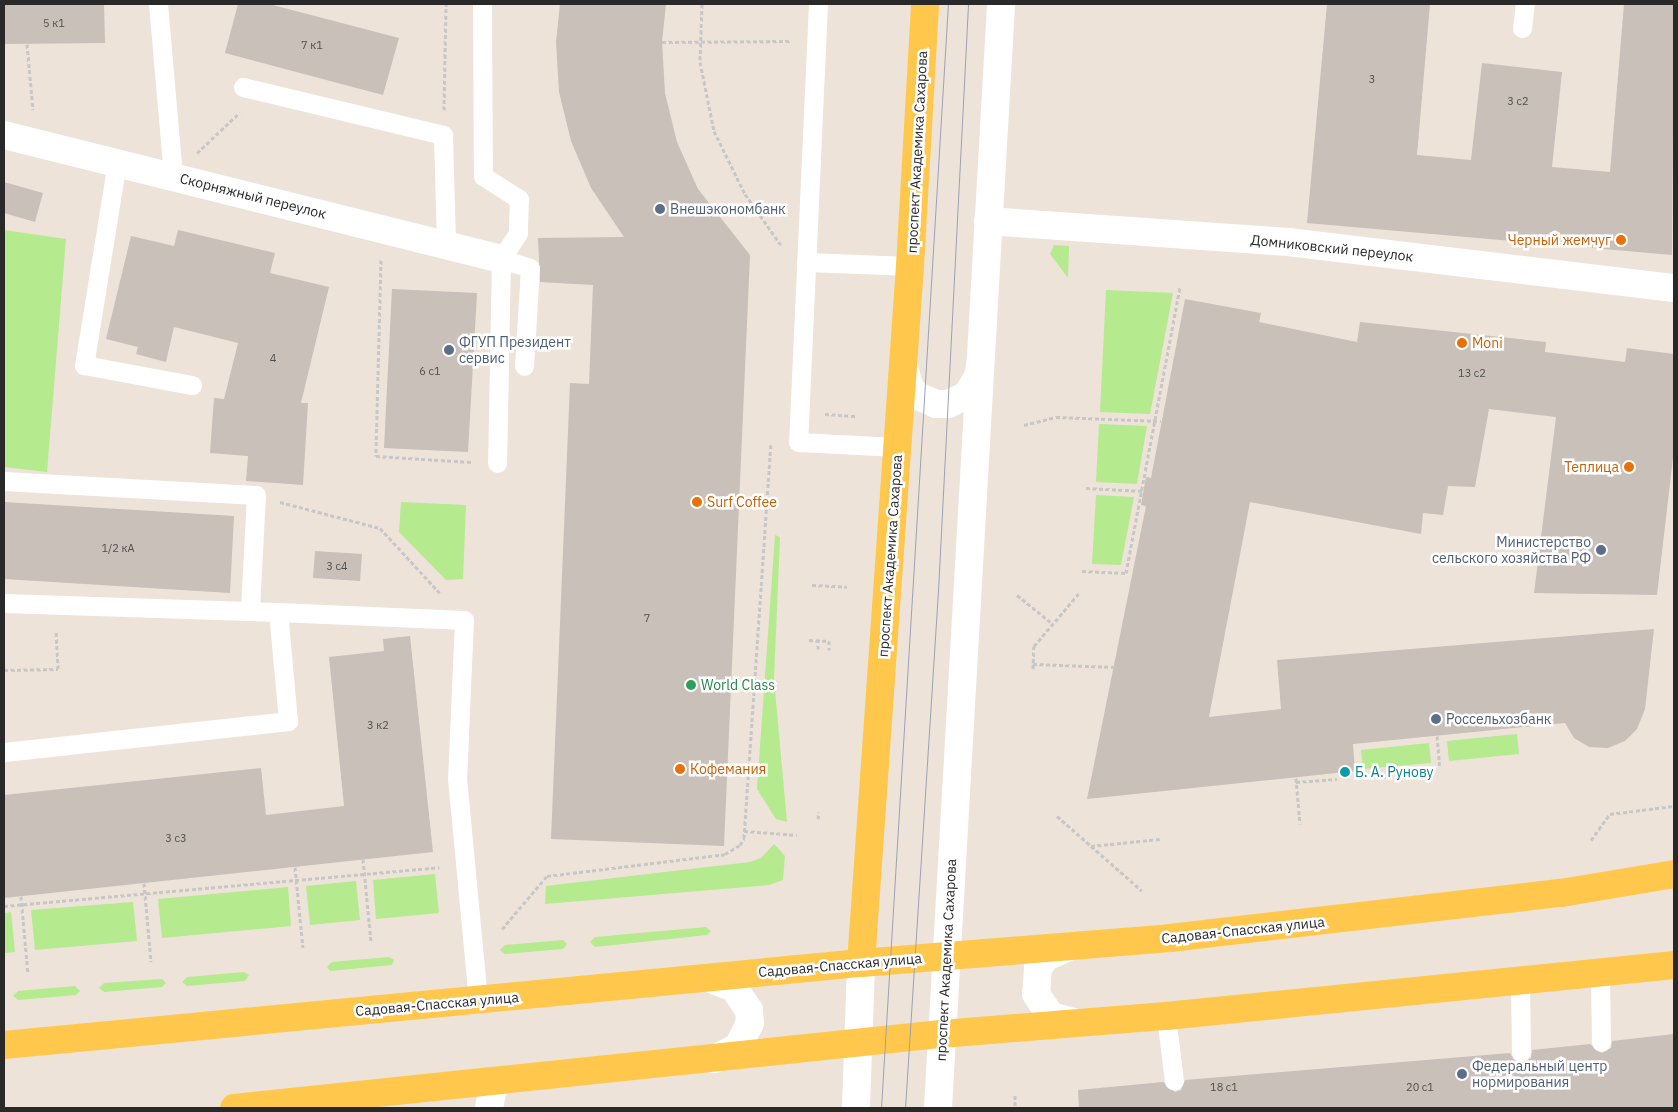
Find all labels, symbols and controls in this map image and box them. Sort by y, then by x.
house number: 5 к1 [43,16,65,30]
house number: 7 к1 [301,38,323,52]
street label: проспект Академика Сахарова [903,50,931,254]
house number: 3 [1369,72,1375,86]
house number: 3 с2 [1507,94,1529,108]
street label: Скорняжный переулок [178,170,328,222]
place label: Внешэкономбанк [670,201,786,217]
marker: Внешэкономбанк [654,203,666,215]
street label: Домниковский переулок [1250,231,1414,265]
place label: Черный жемчуг [1508,232,1611,248]
marker: Черный жемчуг [1615,234,1627,246]
place label: ФГУП Президент сервис [459,334,571,367]
place label: Moni [1472,335,1503,351]
marker: Moni [1456,337,1468,349]
marker: ФГУП Президент сервис [443,344,455,356]
house number: 4 [270,351,276,365]
house number: 6 с1 [419,364,441,378]
house number: 13 с2 [1458,366,1486,380]
street label: проспект Академика Сахарова [875,454,905,658]
place label: Теплица [1564,459,1619,475]
marker: Теплица [1623,461,1635,473]
place label: Surf Coffee [707,494,777,510]
marker: Surf Coffee [691,496,703,508]
place label: Министерство сельского хозяйства РФ [1432,534,1591,566]
house number: 1/2 кА [101,541,135,555]
marker: Министерство сельского хозяйства РФ [1595,544,1607,556]
house number: 3 с4 [326,559,348,573]
house number: 7 [644,611,650,625]
place label: World Class [701,677,775,693]
marker: World Class [685,679,697,691]
place label: Россельхозбанк [1446,711,1552,727]
marker: Россельхозбанк [1430,713,1442,725]
house number: 3 к2 [367,718,389,732]
place label: Кофемания [690,761,766,777]
marker: Кофемания [674,763,686,775]
place label: Б. А. Рунову [1355,764,1434,780]
marker: Б. А. Рунову [1339,766,1351,778]
house number: 3 с3 [165,831,187,845]
street label: проспект Академика Сахарова [932,858,960,1062]
street label: Садовая-Спасская улица [1161,913,1325,947]
street label: Садовая-Спасская улица [758,949,922,981]
street label: Садовая-Спасская улица [355,988,519,1020]
place label: Федеральный центр нормирования [1472,1058,1607,1090]
marker: Федеральный центр нормирования [1456,1068,1468,1080]
house number: 18 с1 [1210,1080,1238,1094]
house number: 20 с1 [1406,1080,1434,1094]

